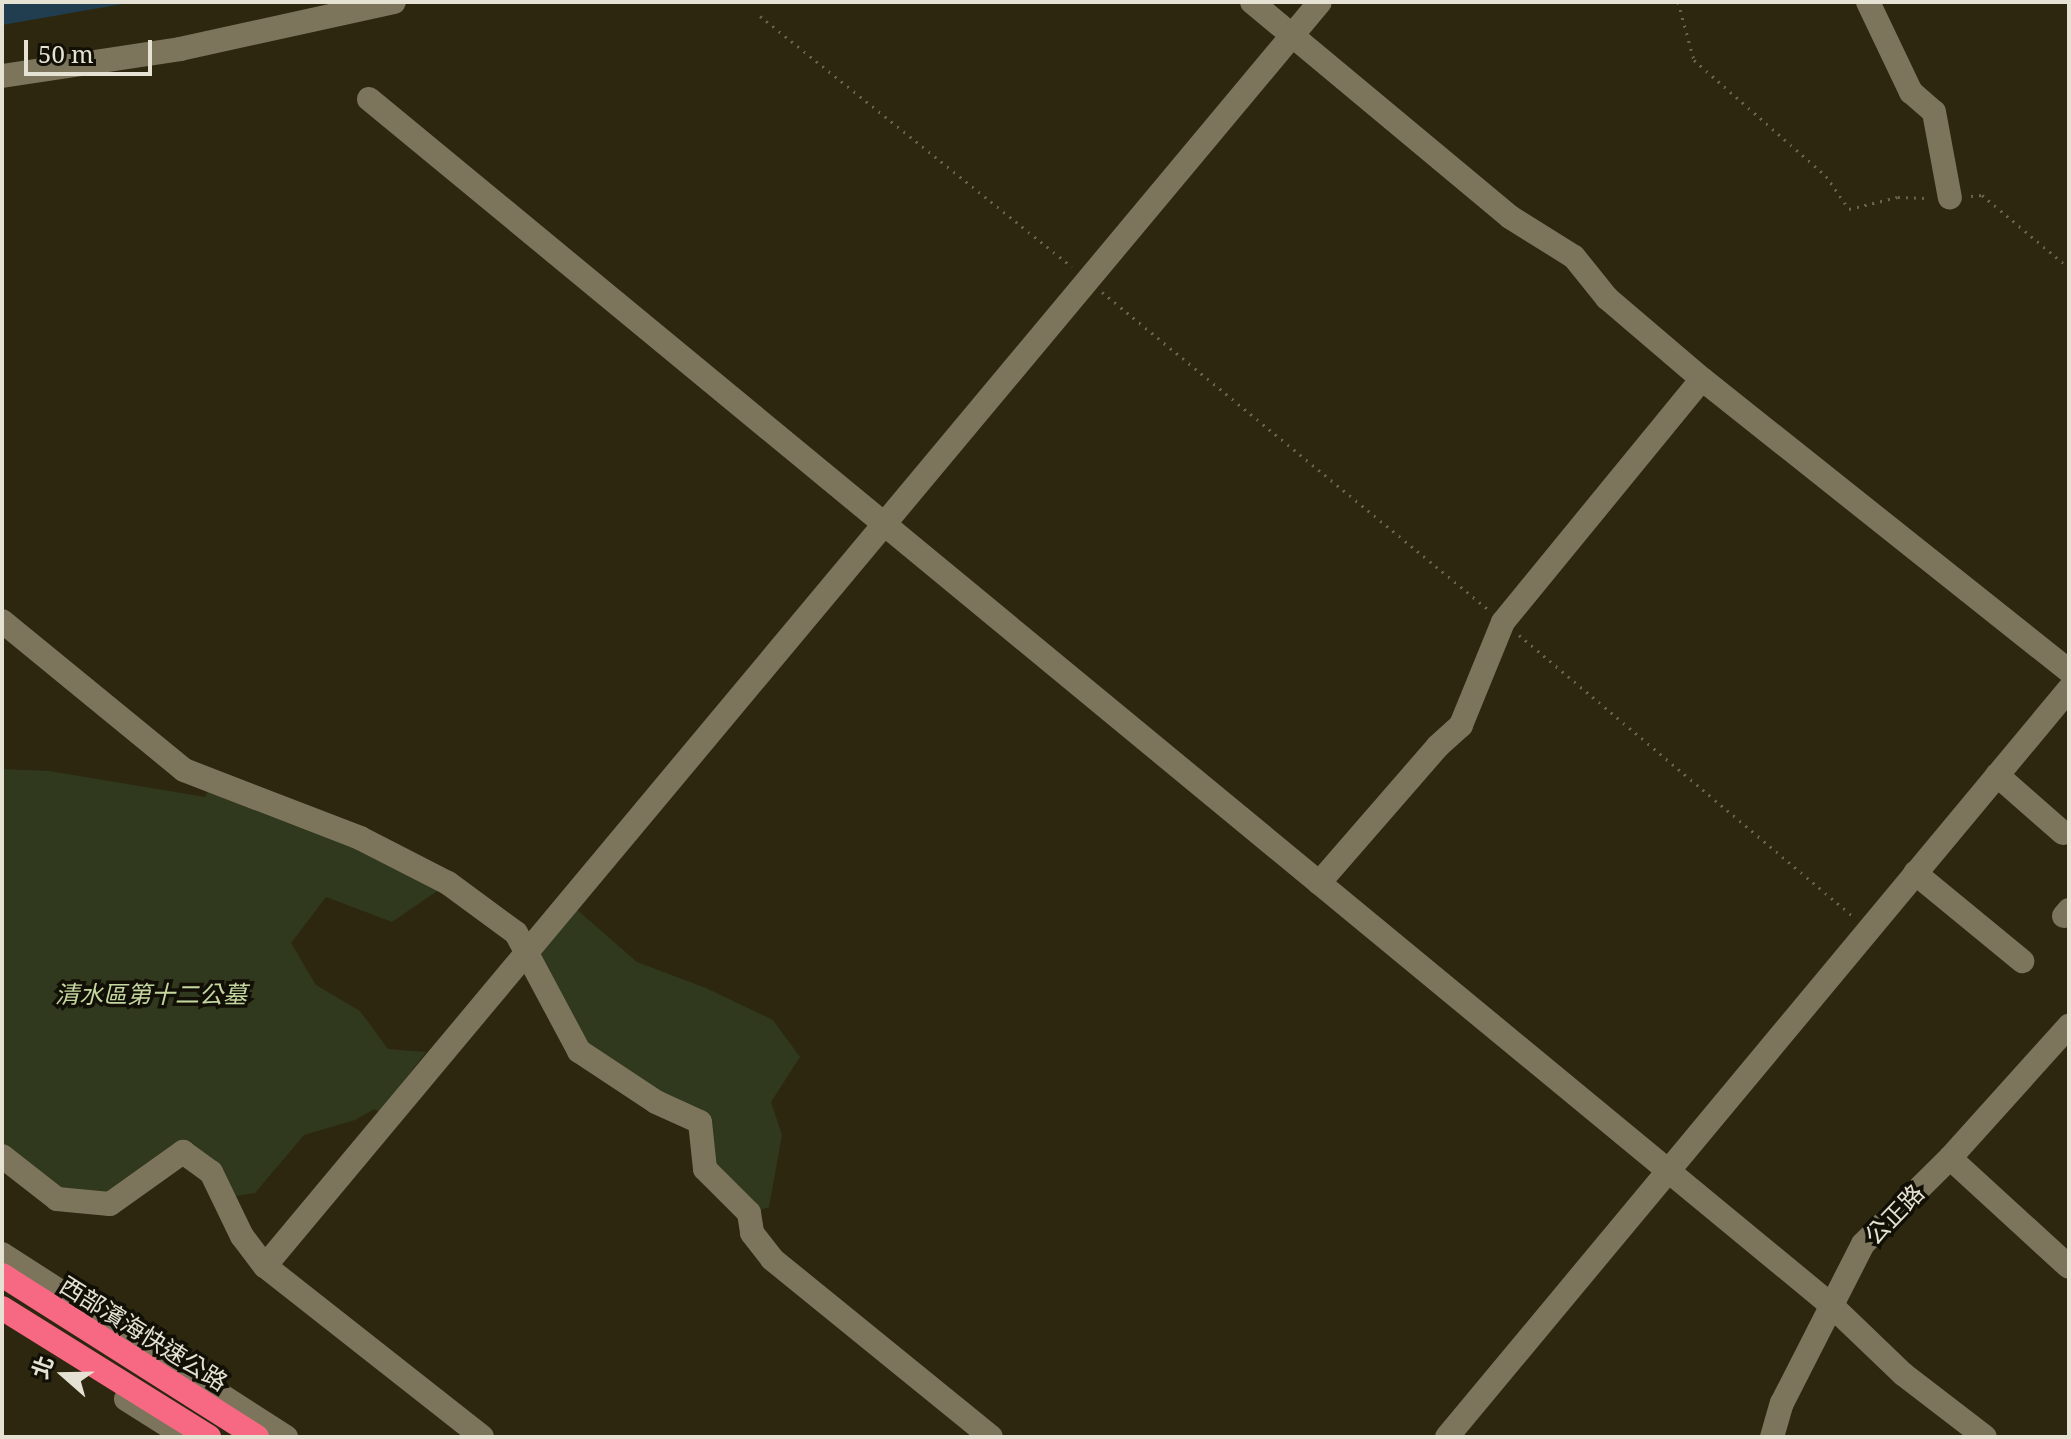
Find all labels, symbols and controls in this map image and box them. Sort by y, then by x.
scale bar [28,24,156,74]
text: 50 m [38,37,94,70]
park label: 清水區第十二公墓 [55,980,247,1008]
street label: 公正路 [1859,1178,1929,1250]
street label: 西部濱海快速公路 [55,1270,233,1396]
north arrow [24,1335,104,1415]
text: 北 [24,1351,59,1382]

